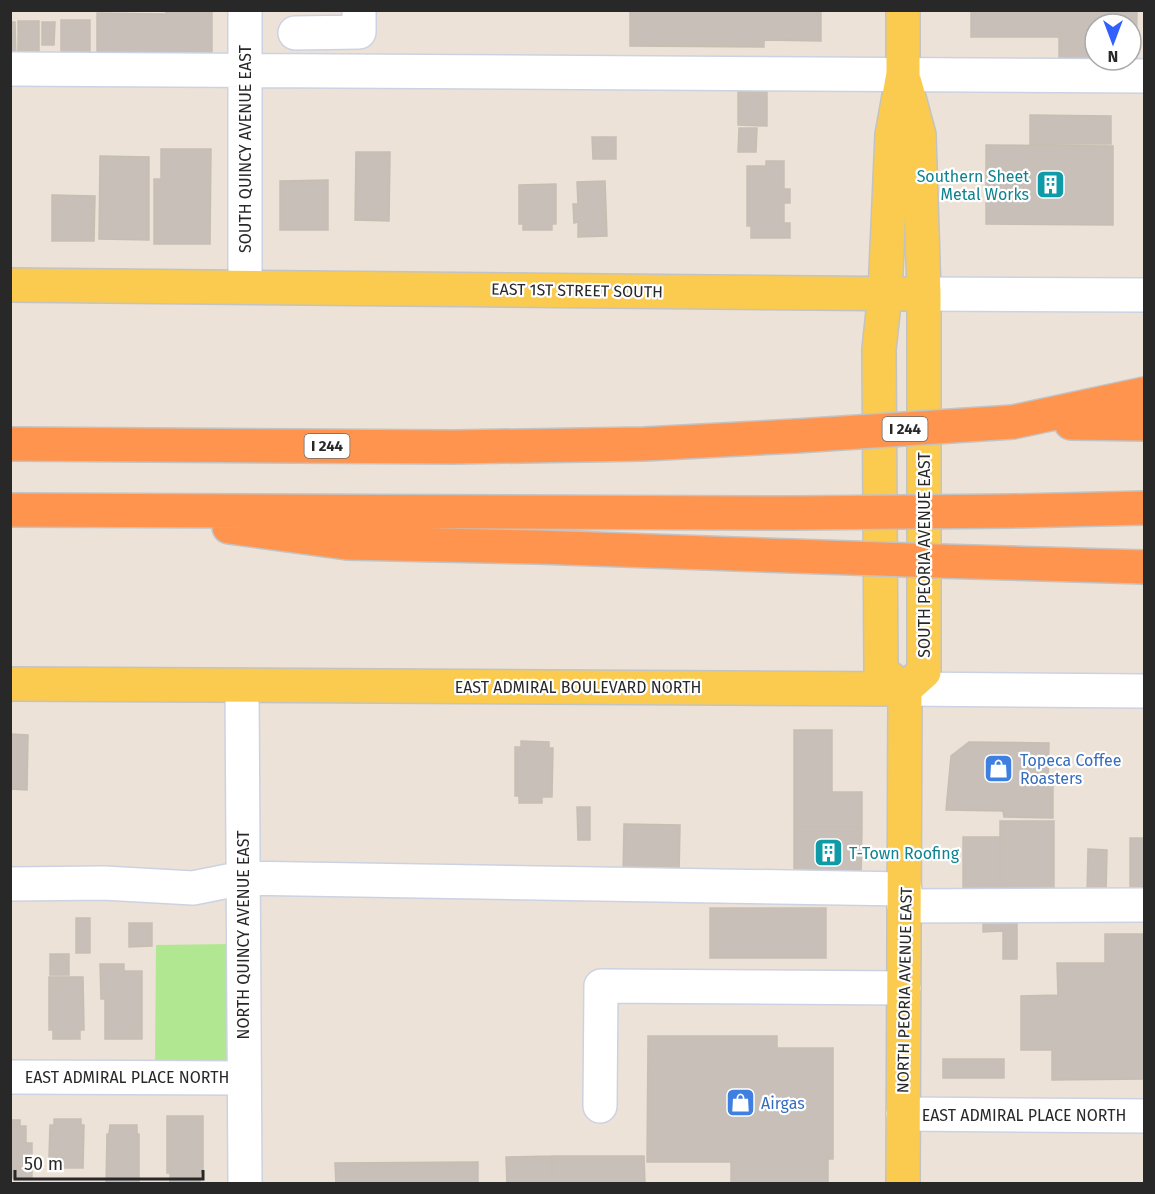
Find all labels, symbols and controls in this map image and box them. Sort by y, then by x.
north arrow [1083,12,1143,72]
street label: SOUTH QUINCY AVENUE EAST [236,44,255,253]
text: N [1108,47,1118,66]
place label: Southern Sheet Metal Works [917,167,1029,204]
building icon: Southern Sheet Metal Works [1034,169,1066,201]
street label: EAST 1ST STREET SOUTH [491,280,663,301]
road number: I 244 [882,417,928,441]
road number: I 244 [304,434,350,458]
street label: SOUTH PEORIA AVENUE EAST [915,452,934,658]
street label: EAST ADMIRAL BOULEVARD NORTH [455,678,701,697]
place label: Topeca Coffee Roasters [1020,751,1121,788]
shop icon: Topeca Coffee Roasters [983,753,1015,785]
street label: NORTH QUINCY AVENUE EAST [234,830,253,1039]
building icon: T-Town Roofing [812,837,844,869]
place label: T-Town Roofing [849,844,960,863]
street label: NORTH PEORIA AVENUE EAST [893,886,916,1093]
street label: EAST ADMIRAL PLACE NORTH [25,1068,229,1087]
shop icon: Airgas [724,1087,756,1119]
place label: Airgas [761,1094,805,1113]
street label: EAST ADMIRAL PLACE NORTH [922,1106,1126,1125]
scale bar [15,1143,202,1181]
text: 50 m [24,1153,63,1175]

